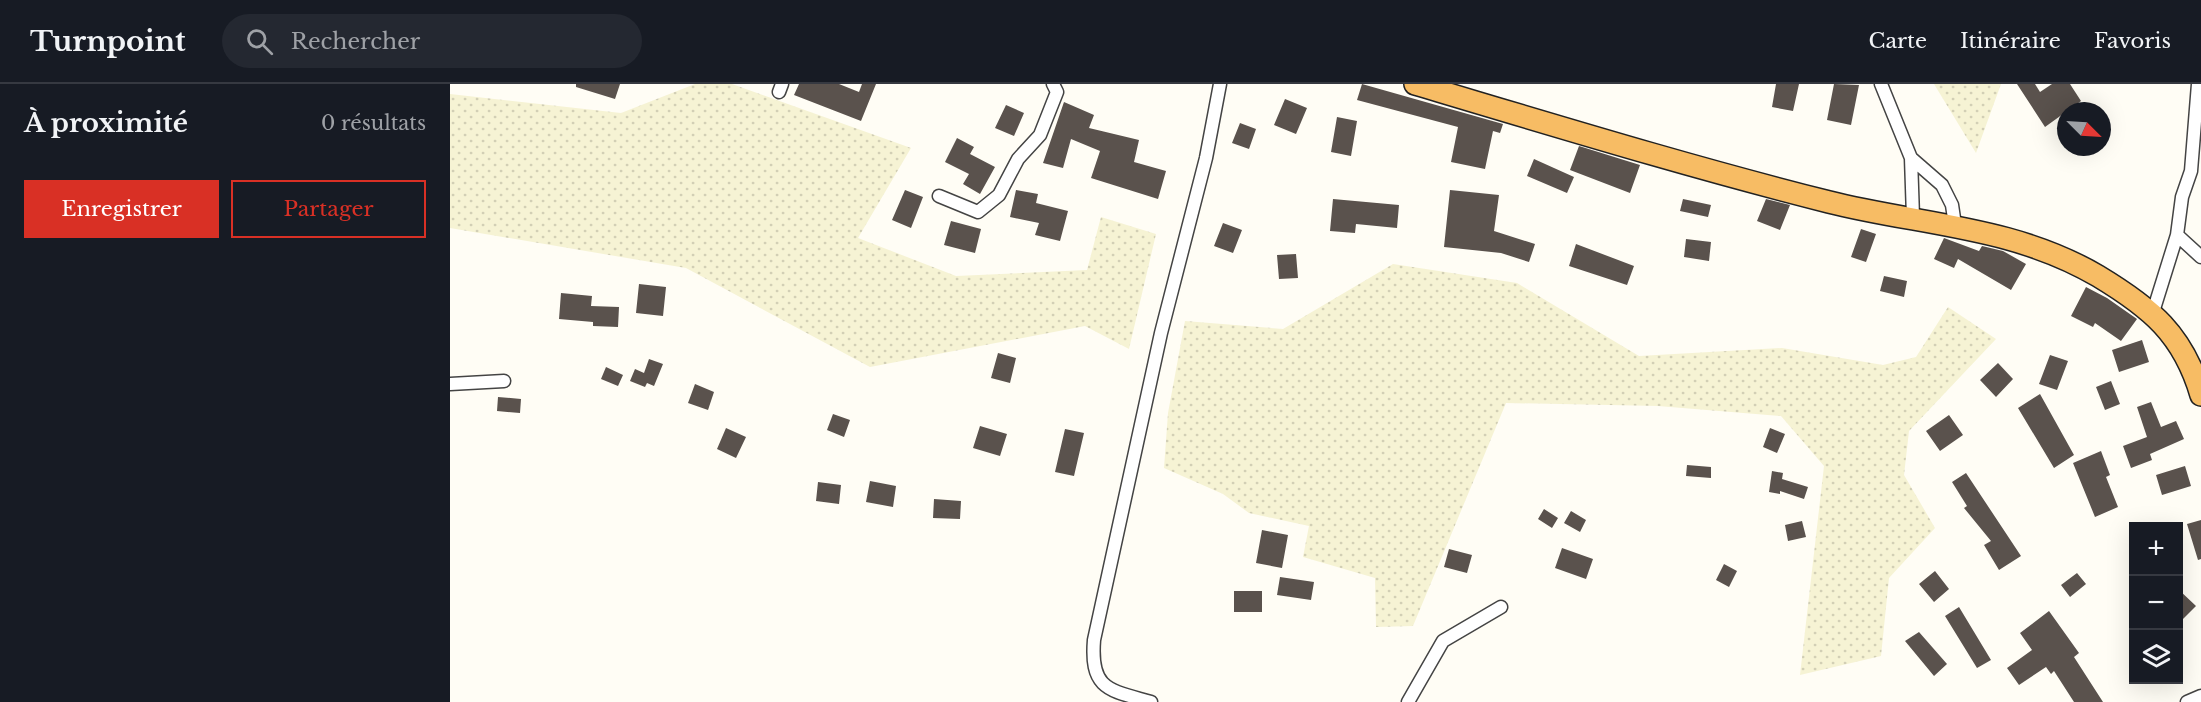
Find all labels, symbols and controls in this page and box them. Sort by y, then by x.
search box [222,14,642,68]
text: Turnpoint [30,24,186,59]
icon: search [243,25,276,58]
text: Rechercher [291,28,420,55]
text: Carte [1869,28,1927,54]
text: Itinéraire [1960,28,2061,54]
text: Favoris [2094,28,2171,54]
north arrow [2057,102,2111,156]
text: À proximité [24,107,188,139]
text: 0 résultats [321,111,426,135]
button: Enregistrer [24,180,219,238]
button: Partager [231,180,426,238]
map controls [2129,522,2183,684]
button: + [2129,522,2183,576]
button: − [2129,576,2183,630]
button: layers [2129,630,2183,684]

